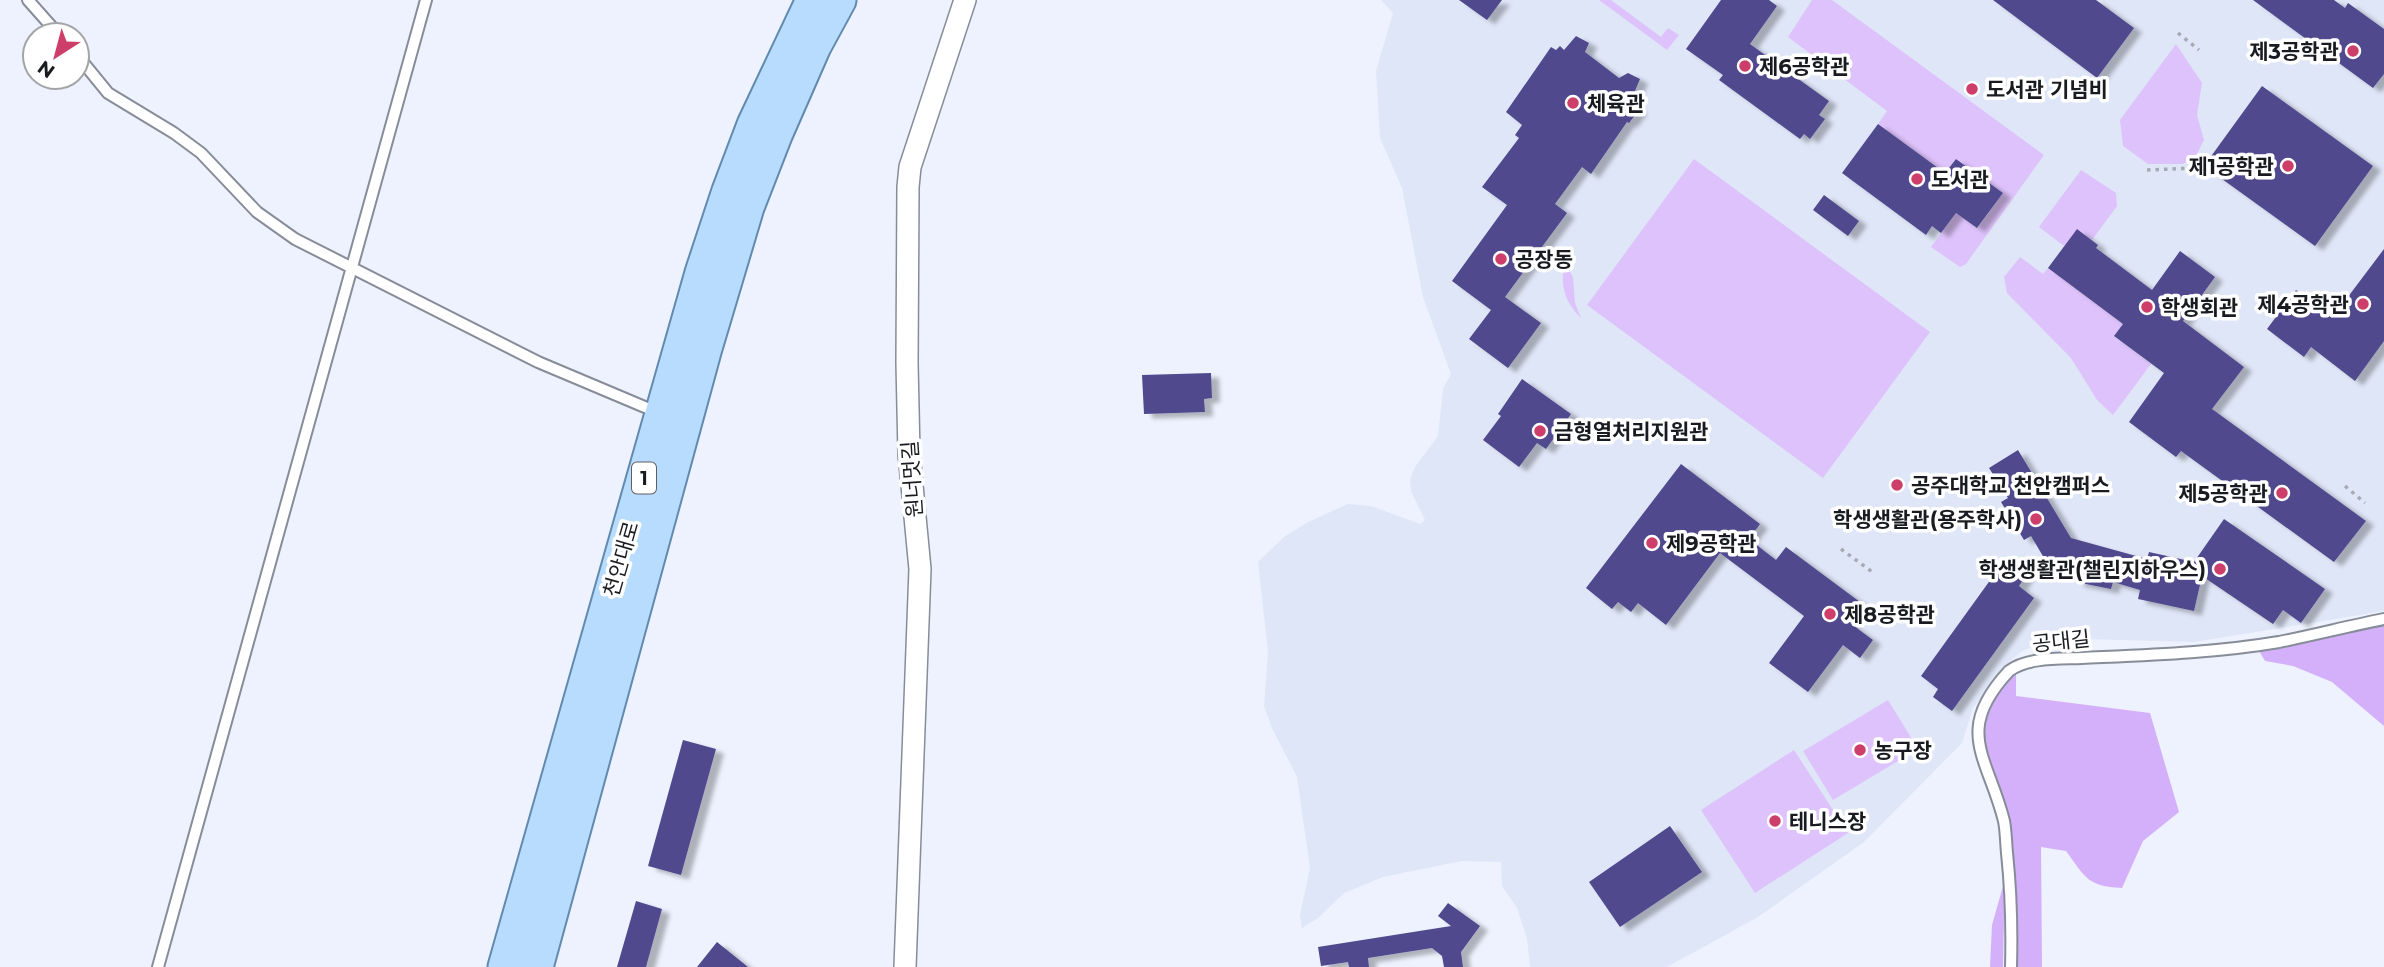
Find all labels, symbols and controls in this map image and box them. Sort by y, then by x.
north arrow [21,21,91,91]
place label: 제3공학관 [2249,39,2339,64]
marker: 제3공학관 [2345,43,2361,59]
place label: 제6공학관 [1759,54,1850,79]
text: N [33,56,59,83]
marker: 제6공학관 [1737,58,1753,74]
place label: 도서관 기념비 [1986,77,2108,102]
marker: 도서관 기념비 [1964,81,1980,97]
place label: 체육관 [1587,91,1645,116]
marker: 체육관 [1565,95,1581,111]
place label: 제1공학관 [2188,154,2274,179]
marker: 제1공학관 [2280,158,2296,174]
place label: 도서관 [1931,167,1989,192]
marker: 도서관 [1909,171,1925,187]
place label: 공장동 [1515,247,1573,272]
marker: 공장동 [1493,251,1509,267]
place label: 제4공학관 [2257,292,2349,317]
place label: 학생회관 [2161,295,2238,320]
marker: 제4공학관 [2355,296,2371,312]
marker: 학생회관 [2139,299,2155,315]
place label: 금형열처리지원관 [1554,419,1709,444]
marker: 금형열처리지원관 [1532,423,1548,439]
street label: 원너멋길 [897,440,927,518]
road number: 1 [632,463,656,494]
place label: 공주대학교 천안캠퍼스 [1911,473,2110,498]
marker: 공주대학교 천안캠퍼스 [1889,477,1905,493]
place label: 제5공학관 [2178,481,2268,506]
marker: 제5공학관 [2274,485,2290,501]
place label: 학생생활관(용주학사) [1833,507,2022,532]
marker: 학생생활관(용주학사) [2028,511,2044,527]
street label: 천안대로 [598,518,644,600]
place label: 제9공학관 [1666,531,1757,556]
marker: 제9공학관 [1644,535,1660,551]
place label: 학생생활관(챌린지하우스) [1978,557,2206,582]
marker: 학생생활관(챌린지하우스) [2212,561,2228,577]
place label: 제8공학관 [1844,602,1935,627]
marker: 제8공학관 [1822,606,1838,622]
street label: 공대길 [2031,626,2091,656]
place label: 농구장 [1874,738,1932,763]
marker: 농구장 [1852,742,1868,758]
place label: 테니스장 [1789,809,1866,834]
marker: 테니스장 [1767,813,1783,829]

